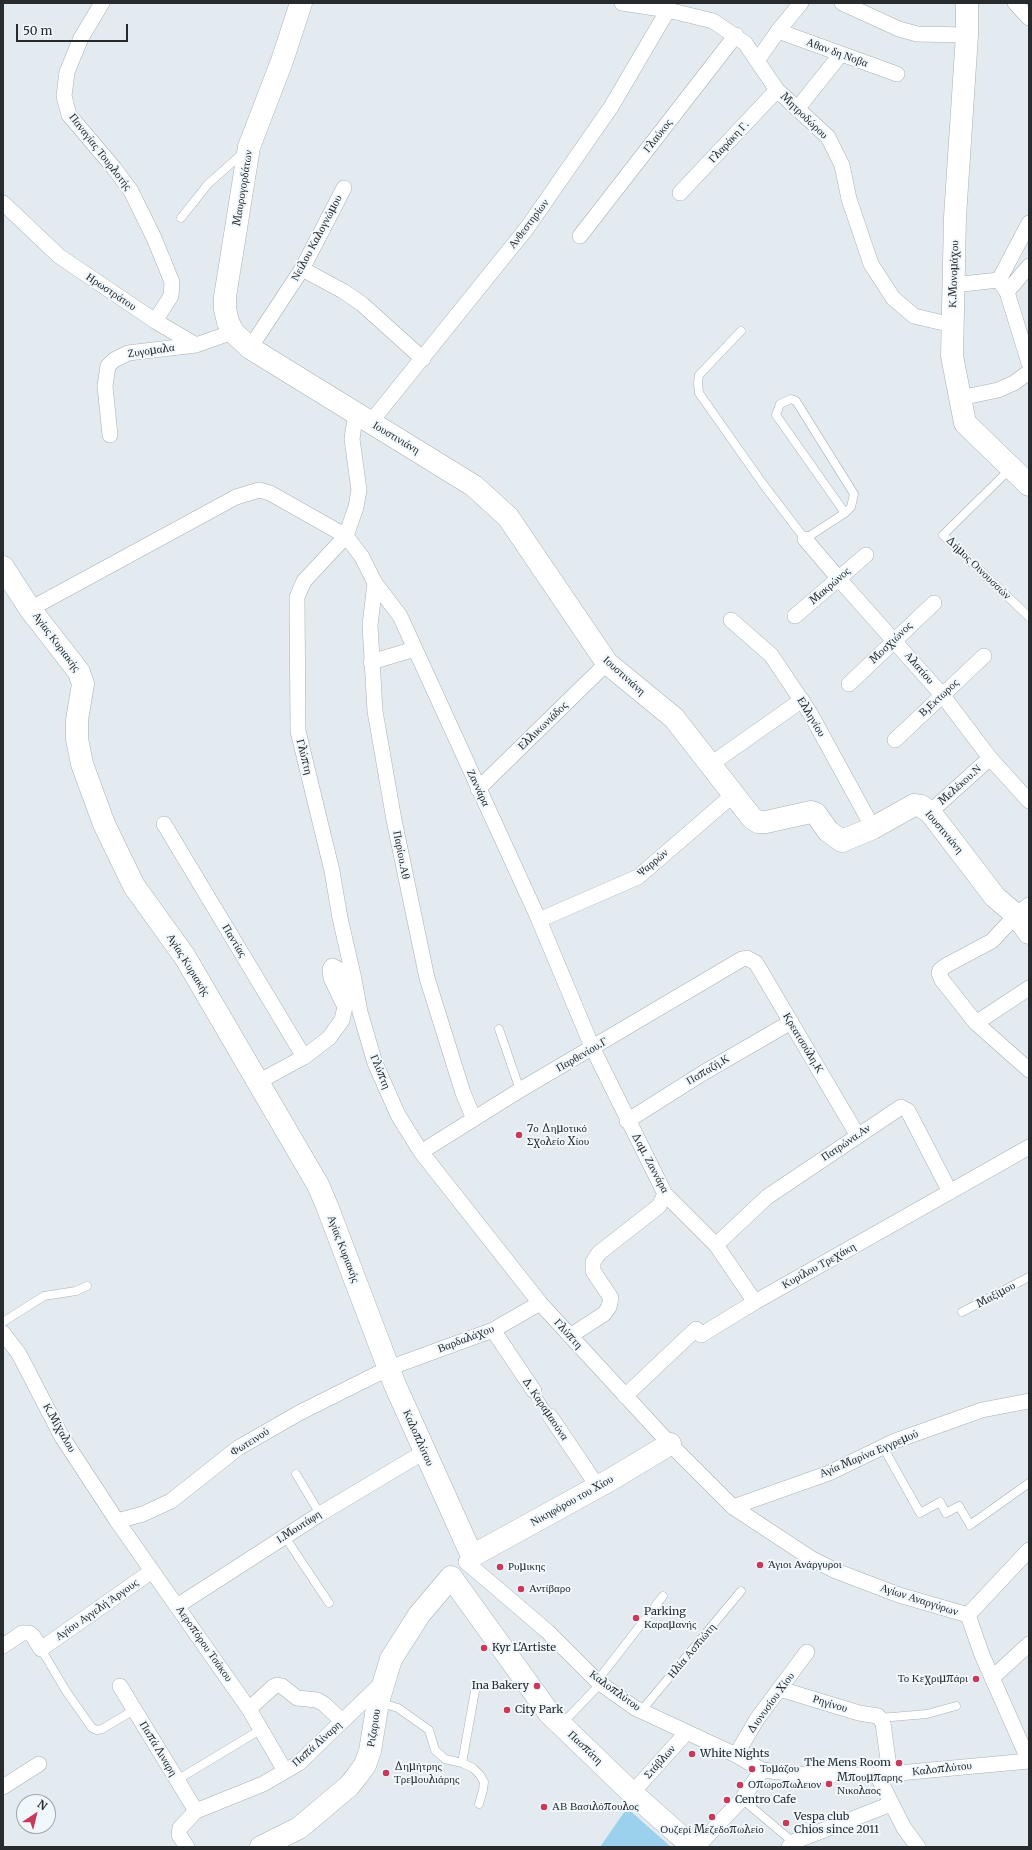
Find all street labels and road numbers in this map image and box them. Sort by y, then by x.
street label: Αθαν δη Νοβα [804,36,870,70]
street label: Μητροδώρου [778,90,830,142]
street label: Παναγίας Τουρλοτής [66,111,134,193]
street label: Γλαύκος [641,117,675,155]
street label: Γλαράκη Γ. [706,118,752,166]
street label: Μαυρογορδάτων [230,149,256,227]
street label: Νείλου Καλογνώμου [289,193,345,283]
street label: Ανθεστηρίων [506,197,552,251]
street label: Κ.Μονομάχου [946,240,962,308]
street label: Ηρωστράτου [83,270,139,314]
street label: Ζυγομαλα [127,341,175,361]
street label: Ιουστινιάνη [370,419,422,457]
street label: Δήμος Οινουσσών [943,534,1013,602]
street label: Μακρώνος [807,565,853,607]
street label: Αγίας Κυριακής [29,610,83,674]
street label: Μοσχιώνος [867,620,915,666]
street label: Αλατίου [901,649,937,687]
street label: Ιουστινιάνη [600,654,648,698]
street label: Β,Εκτωρος [916,676,962,720]
street label: Ελληνίου [794,695,828,739]
street label: Ελλικωνιάδος [515,699,571,753]
street label: Γλύπτη [293,738,315,776]
street label: Μελέκου.Ν [936,762,984,808]
street label: Ζαννάρα [464,767,492,809]
street label: Ιουστινιάνη [922,808,966,856]
street label: Παρίου.Αθ [390,830,412,880]
street label: Ψαρρών [635,846,671,880]
street label: Παντίας [219,922,249,960]
street label: Αγίας Κυριακής [164,931,212,999]
street label: Κρεατσούλη.Κ [780,1010,826,1076]
street label: Παρθενίου.Γ [554,1035,610,1075]
street label: Παπαζή.Κ [684,1052,732,1088]
street label: Γλύπτη [367,1053,393,1091]
street label: Πατρώνα.Αν [819,1122,873,1164]
street label: Δαμ. Ζαννάρα [629,1130,671,1196]
street label: Αγίας Κυριακής [324,1213,362,1285]
street label: Κυρίλου Τρεχάκη [780,1240,858,1292]
street label: Μαξίμου [974,1279,1018,1311]
street label: Γλύπτη [551,1316,585,1352]
street label: Βαρδαλάχου [436,1322,496,1356]
street label: Δ. Καραμαούνα [519,1375,571,1443]
street label: Κ.Μίχαλου [40,1401,78,1455]
street label: Καλοπλύτου [400,1408,436,1468]
street label: Φωτεινού [228,1425,272,1459]
street label: Αγία Μαρίνα Εγγρεμού [818,1427,920,1481]
street label: Νικηφόρου του Χίου [528,1473,616,1529]
street label: Ι.Μουτάφη [274,1508,324,1546]
street label: Αγίου Αγγελή Άργους [53,1576,141,1644]
street label: Αγίων Αναργύρων [878,1581,960,1619]
street label: Αεροπόρου Τσάκου [173,1603,235,1685]
street label: Ηλία Ασπιώτη [665,1621,719,1681]
street label: Καλοπλύτου [587,1668,643,1714]
street label: Διονυσίου Χίου [744,1670,798,1736]
street label: Ρηγίνου [811,1692,849,1716]
street label: Ριζαριου [364,1708,384,1748]
street label: Παπά Λίναρη [290,1718,344,1770]
street label: Παπά Λιναρη [136,1719,180,1779]
street label: Πασπάτη [565,1728,605,1768]
street label: Στάβλων [642,1742,678,1782]
street label: Καλοπλύτου [911,1759,973,1779]

